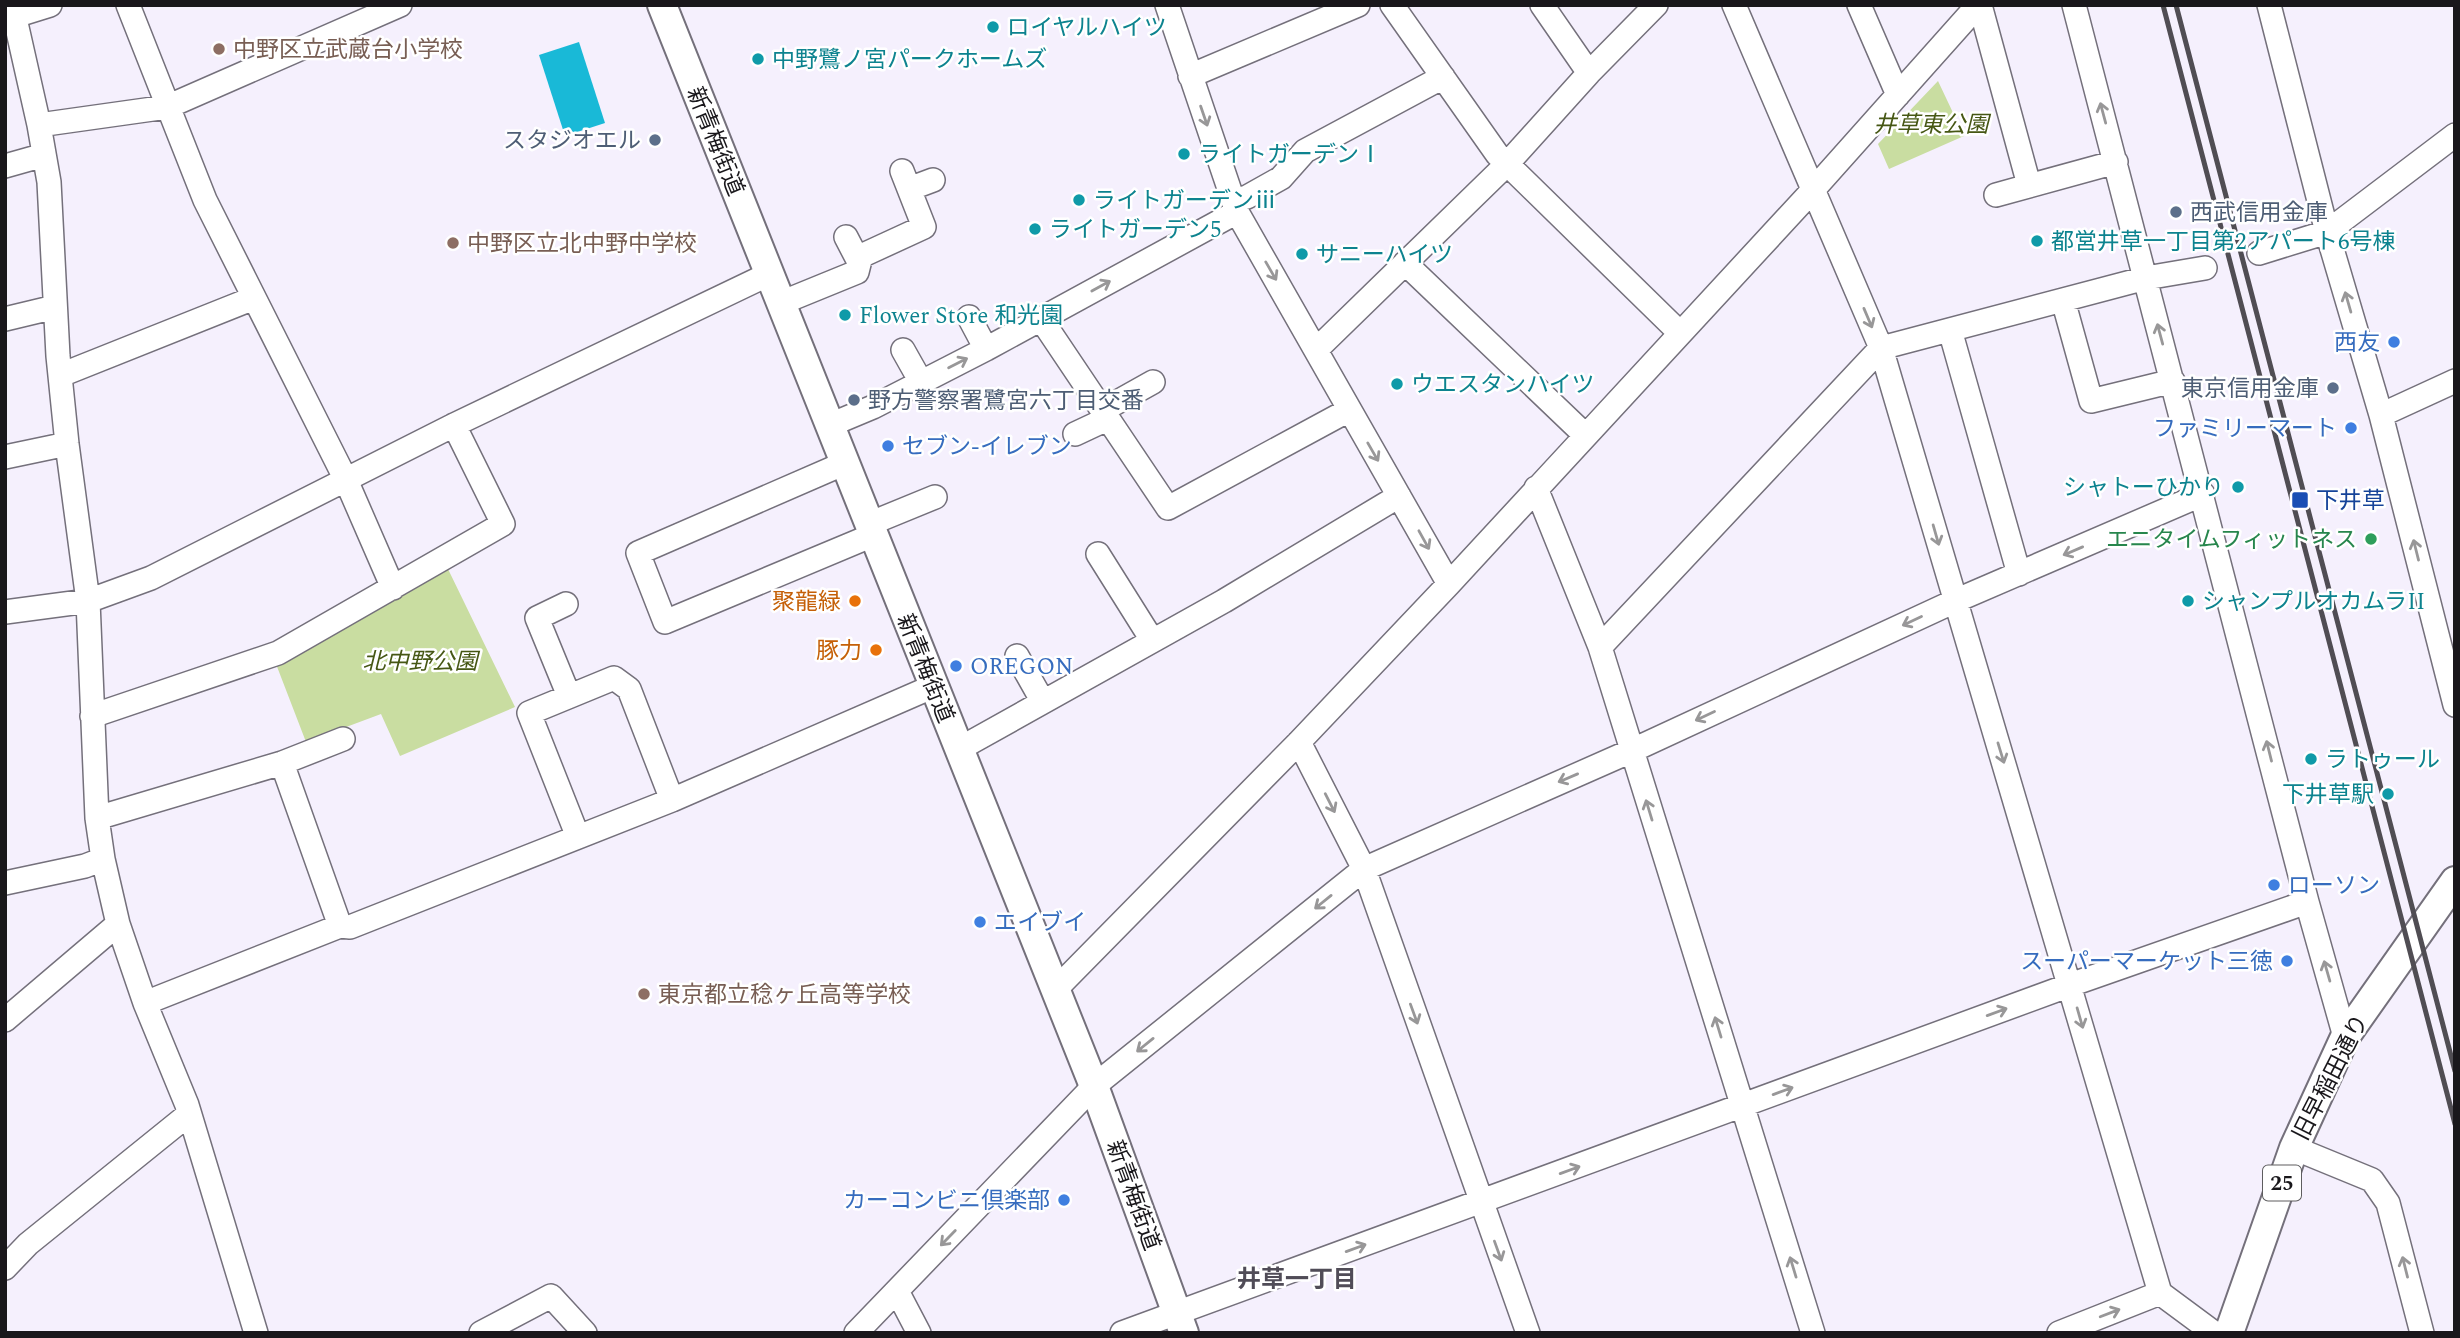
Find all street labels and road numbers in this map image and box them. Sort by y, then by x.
street label: 新青梅街道 [677,82,752,201]
street label: 新青梅街道 [887,609,962,728]
street label: 旧早稲田通り [2284,1008,2378,1147]
street label: 新青梅街道 [1096,1135,1169,1256]
road number: 25 [2263,1166,2301,1200]

